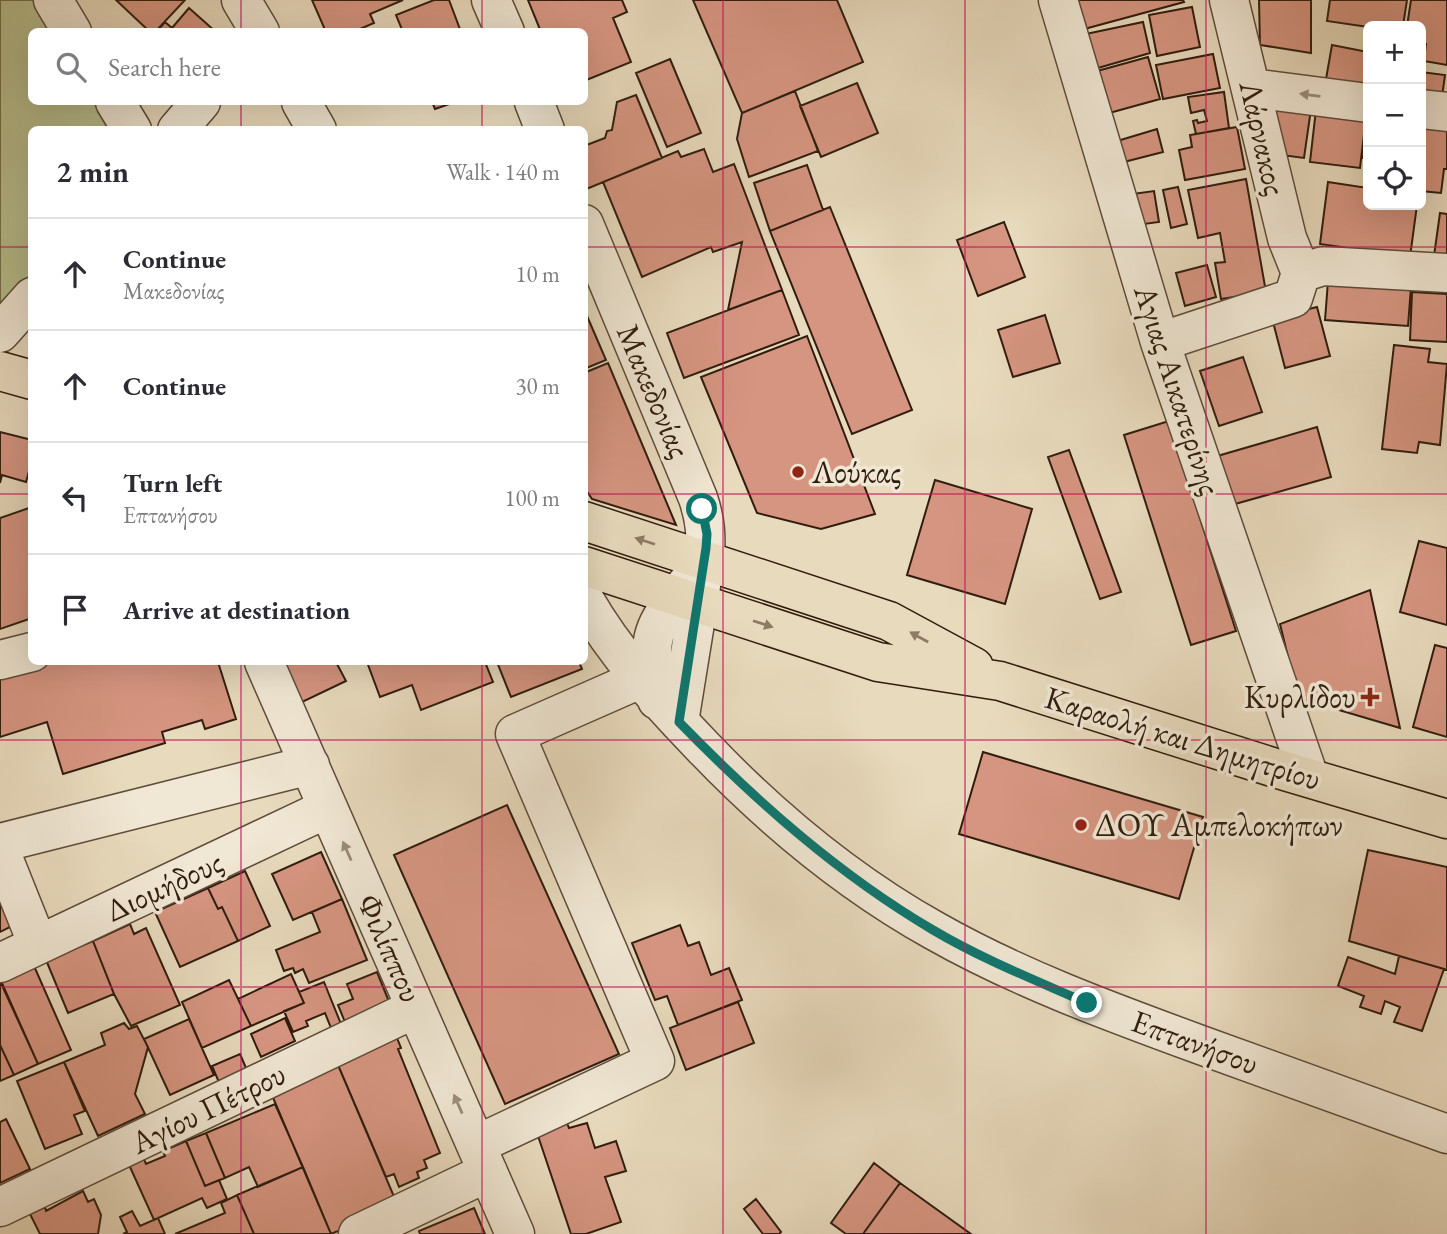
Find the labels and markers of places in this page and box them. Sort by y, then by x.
place label: Λούκας [811,451,901,493]
marker: Λούκας [790,464,806,480]
place label: Κυρλίδου [1244,676,1356,718]
marker: Κυρλίδου [1362,689,1378,705]
place label: ΔΟΥ Αμπελοκήπων [1095,804,1343,846]
marker: ΔΟΥ Αμπελοκήπων [1073,817,1089,833]

